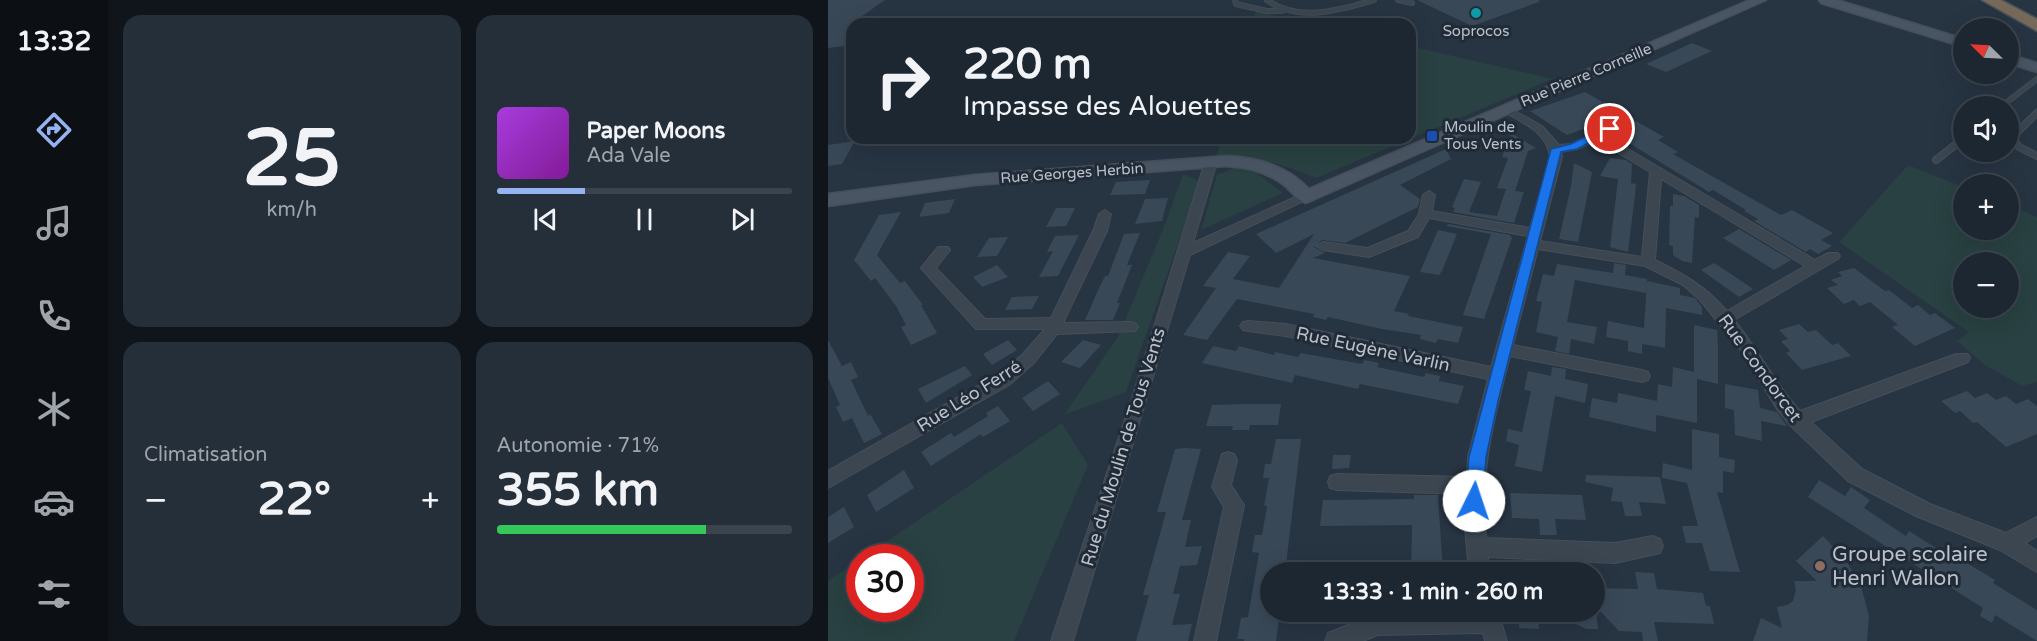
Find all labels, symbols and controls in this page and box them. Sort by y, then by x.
marker: Soprocos [1469,6,1483,20]
north arrow [1953,18,2019,84]
map controls [1953,18,2019,318]
place label: Soprocos [1443,22,1509,40]
text: 13:32 [17,25,91,58]
text: 220 m [963,39,1092,90]
street label: Rue Pierre Corneille [1518,39,1654,111]
icon: right [864,42,942,120]
text: Impasse des Alouettes [963,90,1251,123]
button: sound [1953,96,2019,162]
pin [1584,103,1635,154]
icon: directions [33,109,75,151]
text: 25 [243,112,341,206]
icon: arrive [1593,112,1626,145]
text: Paper Moons [587,118,725,144]
place label: Moulin de Tous Vents [1444,118,1522,153]
marker: Moulin de Tous Vents [1425,129,1439,143]
text: Ada Vale [587,144,671,168]
street label: Rue Georges Herbin [1000,159,1144,187]
button: + [1953,174,2019,240]
text: km/h [267,198,317,222]
icon: music [33,202,75,244]
icon: previous [529,203,562,236]
icon: pause [628,203,661,236]
icon: next [726,203,759,236]
button: − [1953,252,2019,318]
icon: phone [33,295,75,337]
street label: Rue Condorcet [1713,310,1807,426]
street label: Rue Eugène Varlin [1294,322,1452,376]
street label: Rue du Moulin de Tous Vents [1076,325,1170,569]
street label: Rue Léo Ferré [913,355,1025,437]
icon: climate [33,388,75,430]
text: Autonomie · 71% [497,434,659,458]
text: Climatisation [144,443,267,467]
text: 355 km [497,464,659,518]
position arrow [1442,469,1506,533]
text: 22° [257,473,331,527]
icon: car [33,481,75,523]
text: − [144,481,168,520]
text: + [421,481,439,520]
place label: Groupe scolaire Henri Wallon [1832,542,1988,591]
speed limit sign: 30 [846,544,924,622]
marker: Groupe scolaire Henri Wallon [1813,559,1827,573]
icon: filters [33,573,75,615]
text: 13:33 · 1 min · 260 m [1322,579,1543,605]

